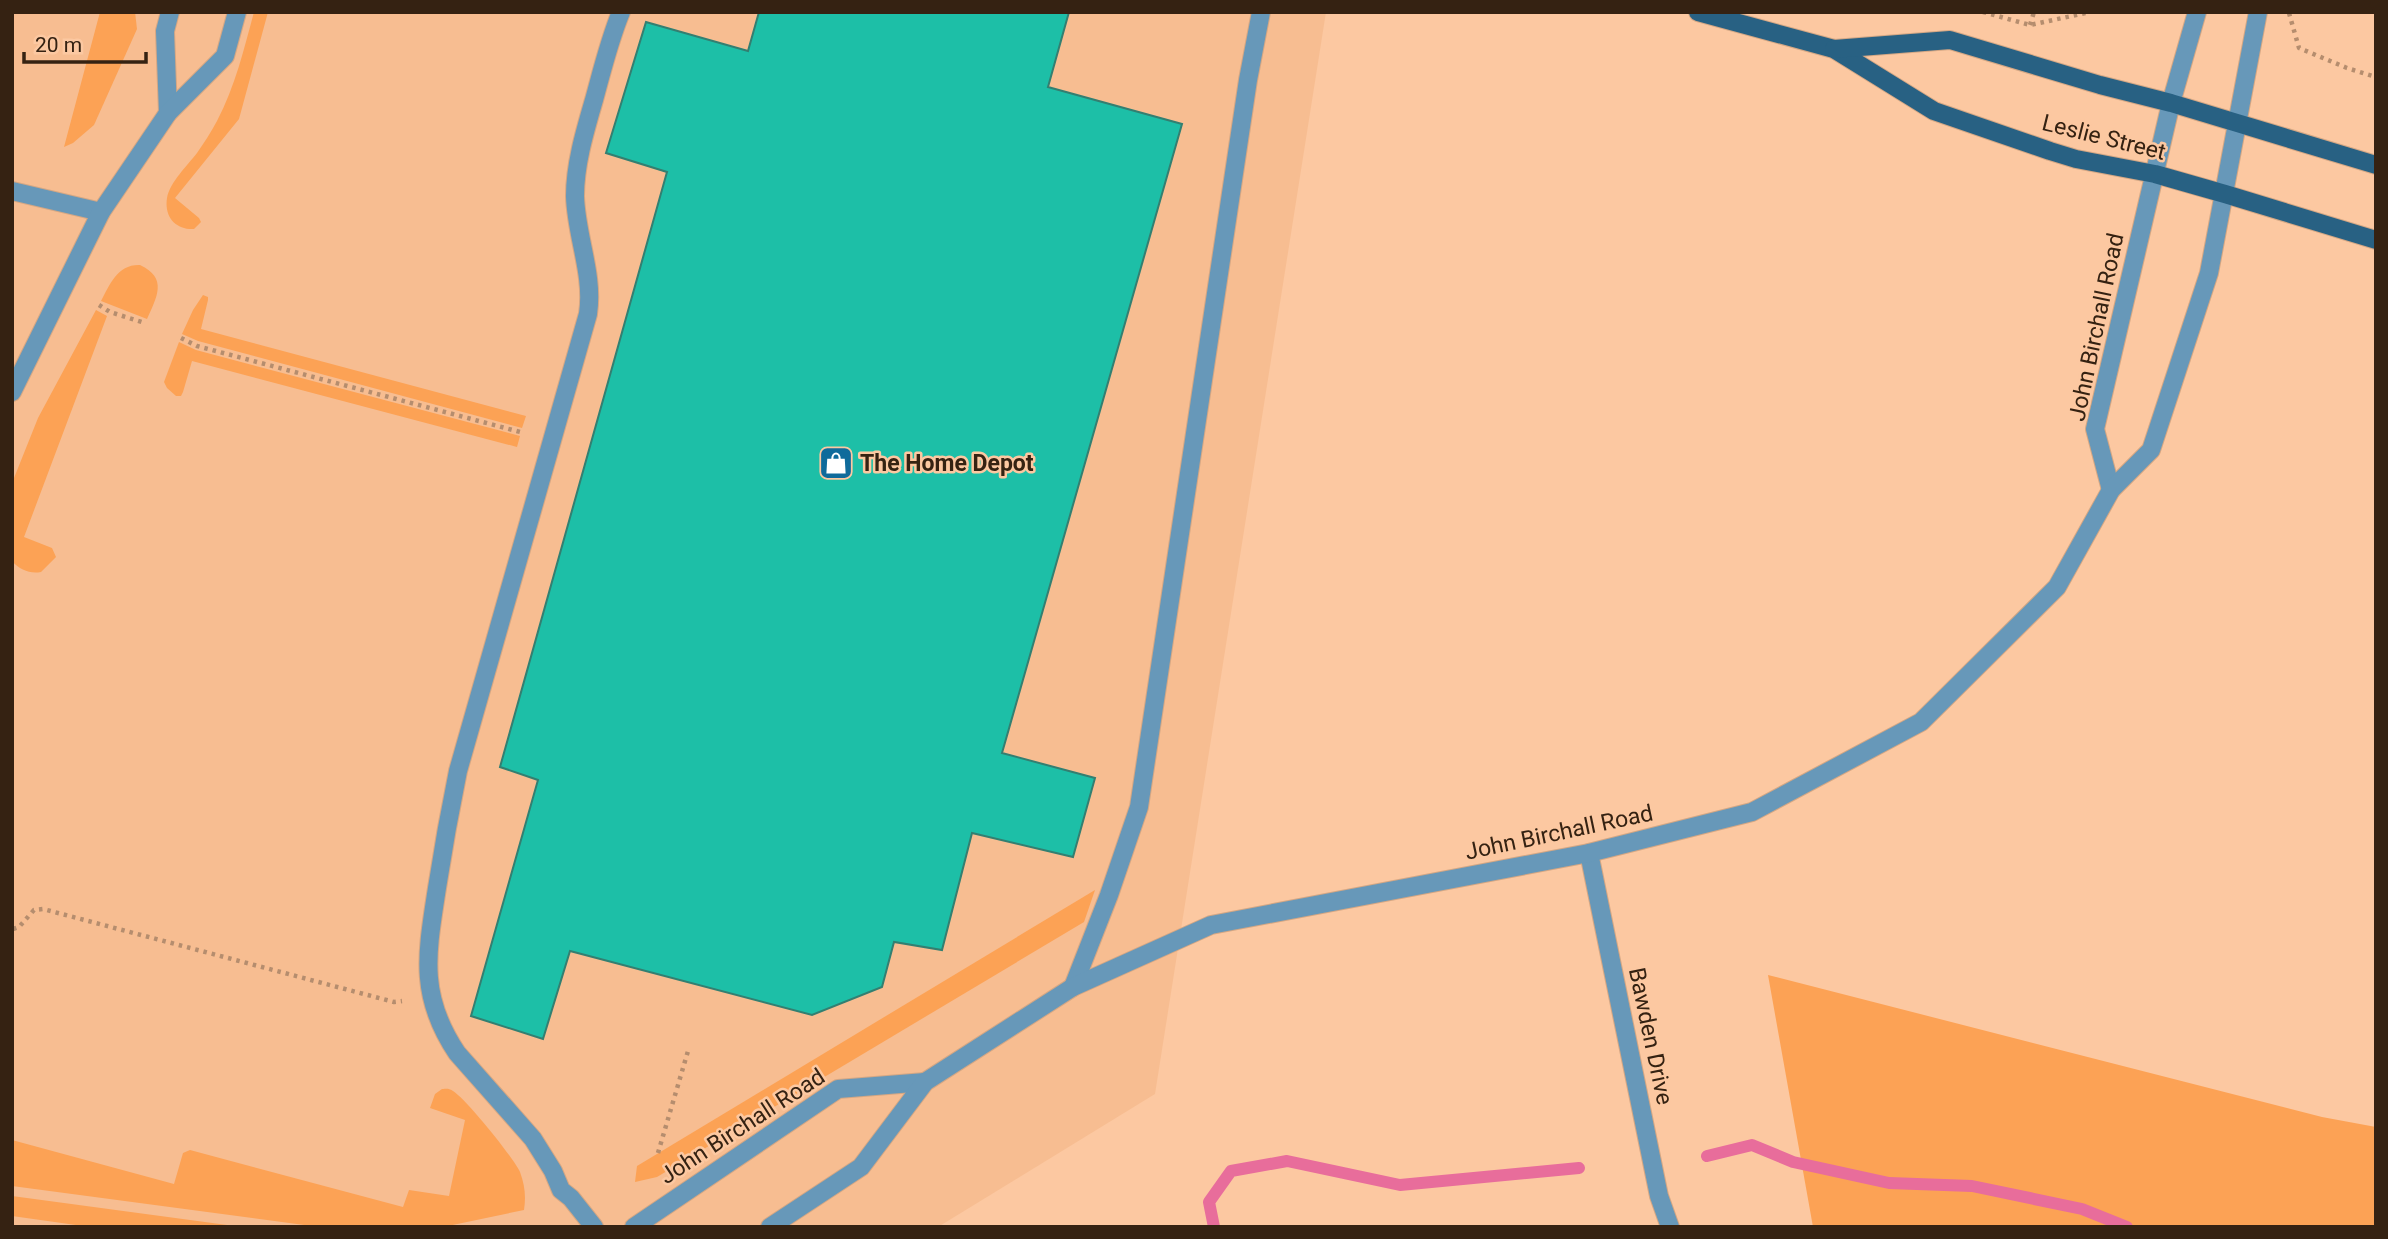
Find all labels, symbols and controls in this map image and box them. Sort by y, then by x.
scale bar [24,21,147,65]
text: 20 m [35,33,82,57]
street label: Leslie Street [2039,109,2168,166]
street label: John Birchall Road [2063,231,2130,423]
shop icon: The Home Depot [817,444,855,482]
place label: The Home Depot [860,450,1034,477]
street label: John Birchall Road [1463,799,1655,866]
street label: Bawden Drive [1623,965,1678,1107]
street label: John Birchall Road [655,1063,830,1190]

